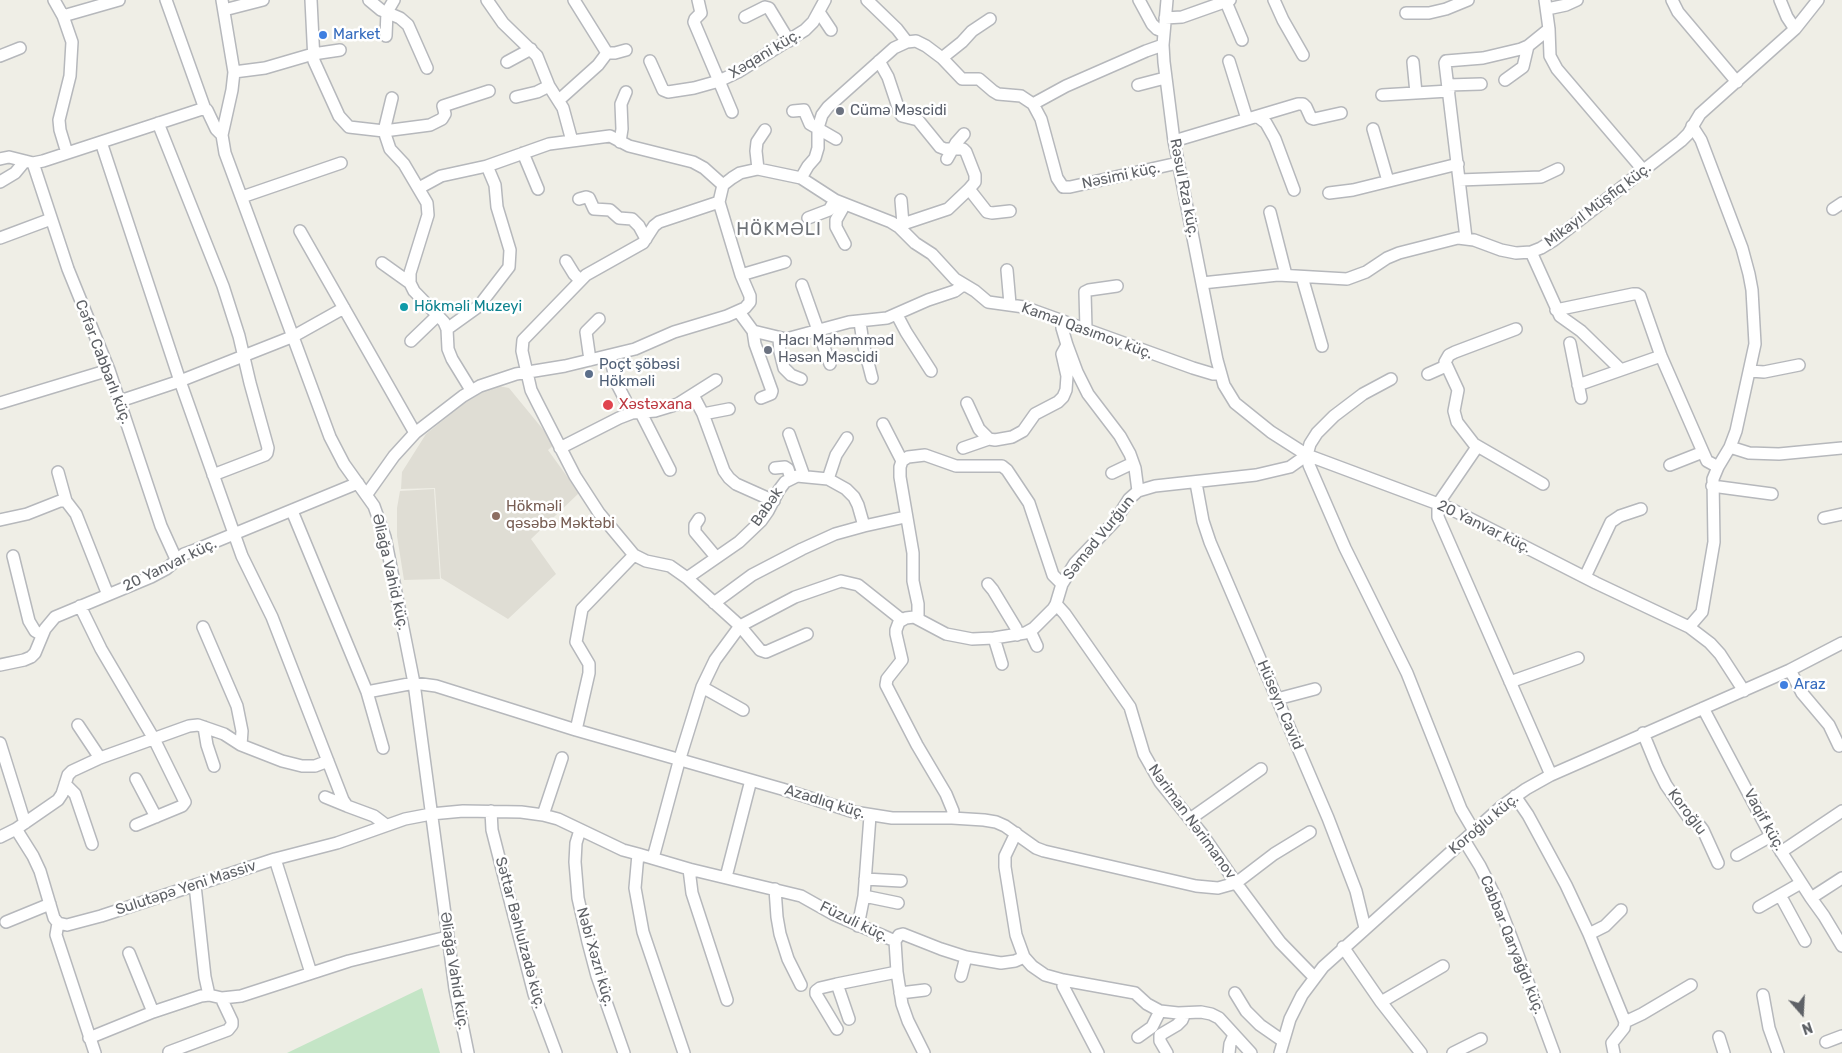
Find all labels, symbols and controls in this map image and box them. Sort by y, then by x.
place label: Market [333,26,380,44]
street label: Xəqani küç. [726,26,804,82]
marker: Market [317,29,329,41]
place label: Cümə Məscidi [850,102,947,120]
marker: Cümə Məscidi [834,105,846,117]
street label: Rəsul Rza küç. [1166,137,1202,239]
street label: Nəsimi küç. [1080,159,1162,193]
street label: Mikayıl Müşfiq küç. [1541,159,1655,251]
district label: HÖKMƏLI [735,219,823,241]
street label: Cəfər Cabbarlı küç. [71,297,135,427]
place label: Hökməli Muzeyi [414,298,522,316]
street label: Kamal Qasımov küç. [1019,299,1155,363]
marker: Hökməli Muzeyi [398,301,410,313]
place label: Hacı Məhəmməd Həsən Məscidi [778,332,894,367]
marker: Hacı Məhəmməd Həsən Məscidi [762,344,774,356]
place label: Poçt şöbəsi Hökməli [599,356,680,391]
marker: Poçt şöbəsi Hökməli [583,368,595,380]
place label: Xəstəxana [619,396,692,414]
marker: Xəstəxana [601,398,615,412]
street label: Babək [747,484,787,530]
street label: Səməd Vurğun [1060,492,1138,584]
street label: 20 Yanvar küç. [1434,497,1534,557]
place label: Hökməli qəsəbə Məktəbi [506,498,615,533]
marker: Hökməli qəsəbə Məktəbi [490,510,502,522]
street label: Əliağa Vahid küç. [368,512,412,632]
street label: 20 Yanvar küç. [120,535,220,595]
street label: Hüseyn Cavid [1253,658,1307,752]
place label: Araz [1794,676,1826,694]
marker: Araz [1778,679,1790,691]
street label: Nəriman Nərimanov [1144,761,1240,883]
street label: Azadlıq küç. [782,781,868,823]
street label: Koroğlu [1664,785,1710,839]
street label: Vaqif küç. [1740,786,1788,854]
street label: Koroğlu küç. [1445,790,1523,858]
street label: Səttar Bəhlulzadə küç. [491,855,549,1011]
street label: Sulutəpə Yeni Massiv [113,857,259,919]
street label: Cabbar Qaryağdı küç. [1476,873,1548,1017]
street label: Füzuli küç. [817,898,891,946]
street label: Nəbi Xəzri küç. [572,905,618,1009]
street label: Əliağa Vahid küç. [436,911,472,1031]
north arrow [1777,988,1827,1038]
text: N [1800,1018,1815,1037]

